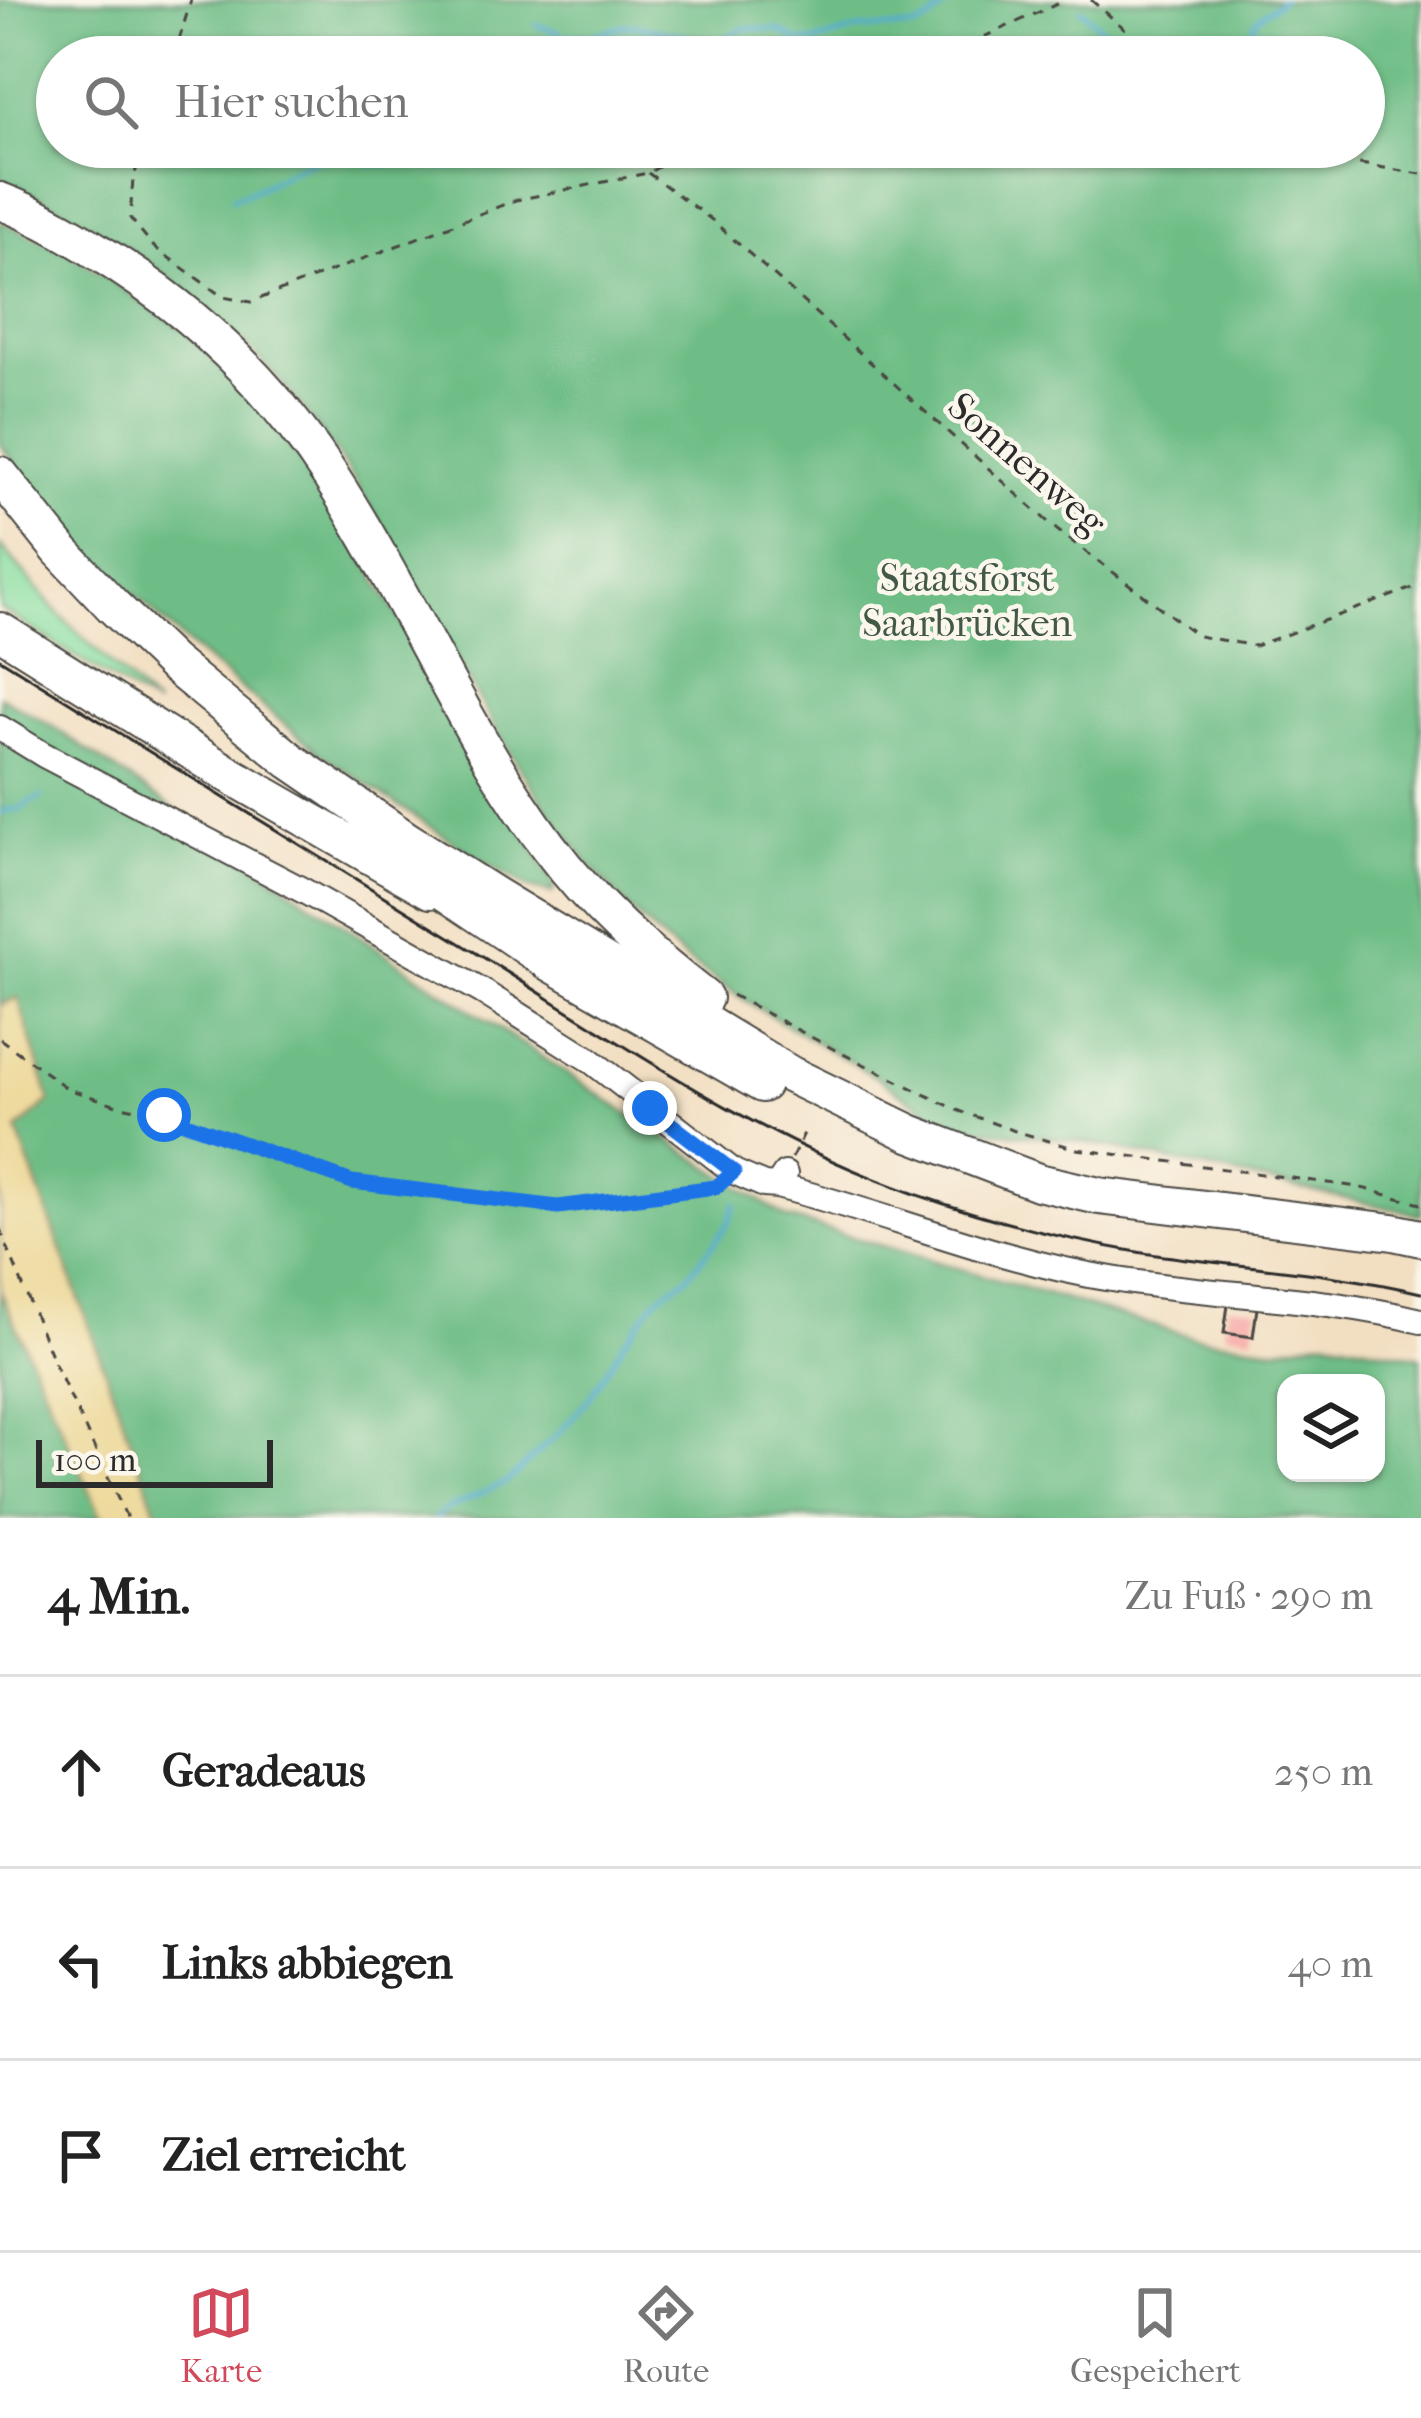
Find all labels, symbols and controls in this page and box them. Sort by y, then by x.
search box [36,36,1385,168]
icon: search [78,69,144,135]
text: Hier suchen [174,76,409,129]
street label: Sonnenweg [939,383,1116,546]
park label: Staatsforst Saarbrücken [862,555,1072,646]
route end [623,1081,677,1135]
route start [137,1088,191,1142]
map controls [1277,1374,1385,1482]
button: layers [1277,1374,1385,1482]
scale bar [36,1434,273,1487]
text: 100 m [54,1441,137,1480]
text: 4 Min. [48,1566,190,1626]
text: Zu Fuß · 290 m [1125,1573,1373,1619]
icon: ahead [48,1739,114,1805]
text: Geradeaus [162,1745,366,1798]
text: 250 m [1274,1749,1373,1795]
icon: left [48,1931,114,1997]
text: Links abbiegen [162,1937,453,1990]
text: 40 m [1288,1941,1373,1987]
icon: arrive [48,2123,114,2189]
text: Ziel erreicht [162,2129,406,2182]
tab: Karte [180,2280,262,2391]
tab: Route [623,2280,709,2391]
tab: Gespeichert [1070,2280,1241,2391]

